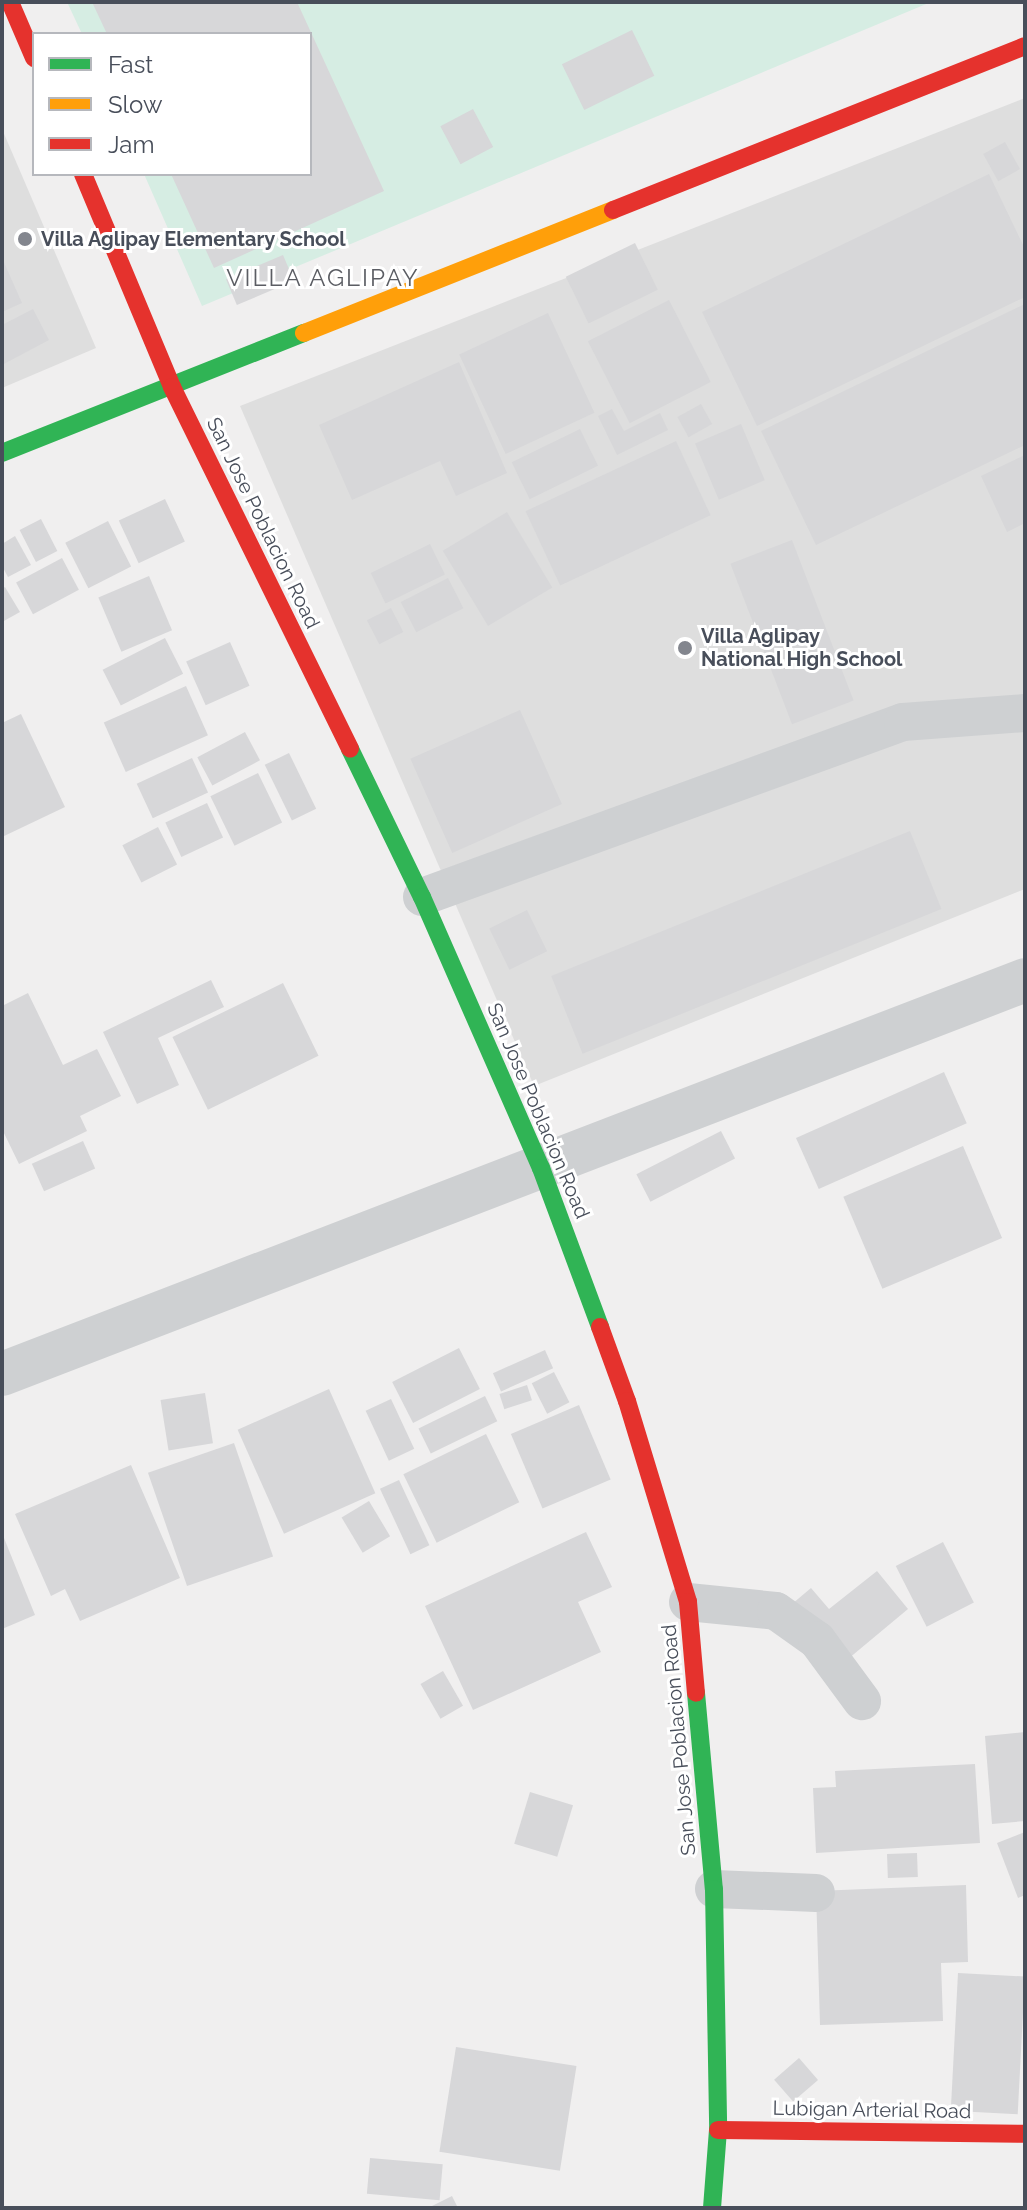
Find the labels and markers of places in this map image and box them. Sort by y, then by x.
place label: Villa Aglipay Elementary School [41,227,347,251]
marker: Villa Aglipay Elementary School [16,230,34,248]
place label: Villa Aglipay National High School [701,624,903,671]
marker: Villa Aglipay National High School [676,639,694,657]

